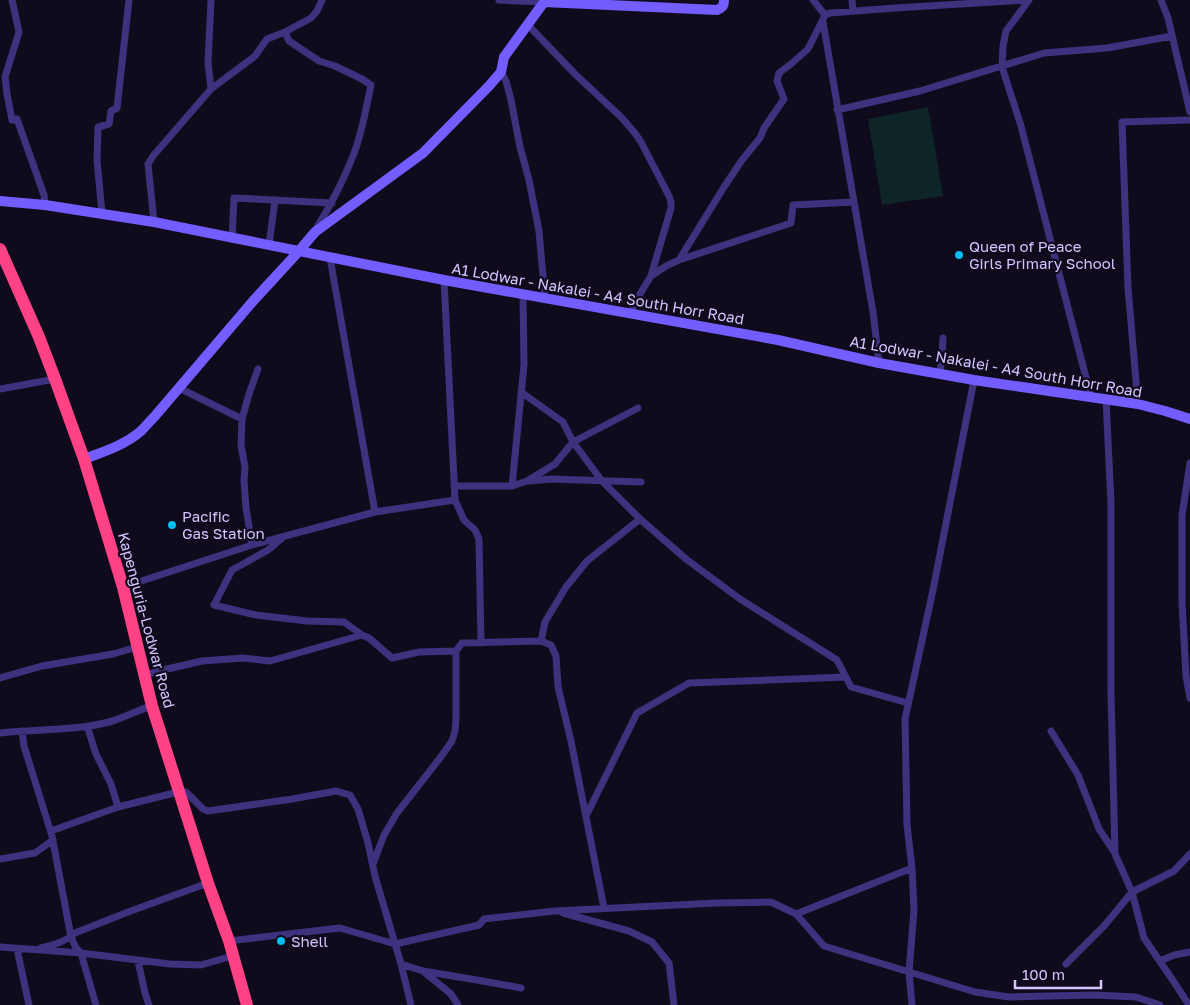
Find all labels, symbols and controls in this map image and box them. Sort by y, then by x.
place label: Queen of Peace Girls Primary School [969,237,1116,272]
marker: Queen of Peace Girls Primary School [953,249,965,261]
street label: A1 Lodwar - Nakalei - A4 South Horr Road [450,258,746,328]
street label: A1 Lodwar - Nakalei - A4 South Horr Road [848,331,1144,401]
place label: Pacific Gas Station [182,507,265,542]
marker: Pacific Gas Station [166,519,178,531]
street label: Kapenguria-Lodwar Road [115,530,179,710]
place label: Shell [291,932,328,950]
marker: Shell [275,935,287,947]
scale bar [1015,958,1101,990]
text: 100 m [1022,965,1065,983]

